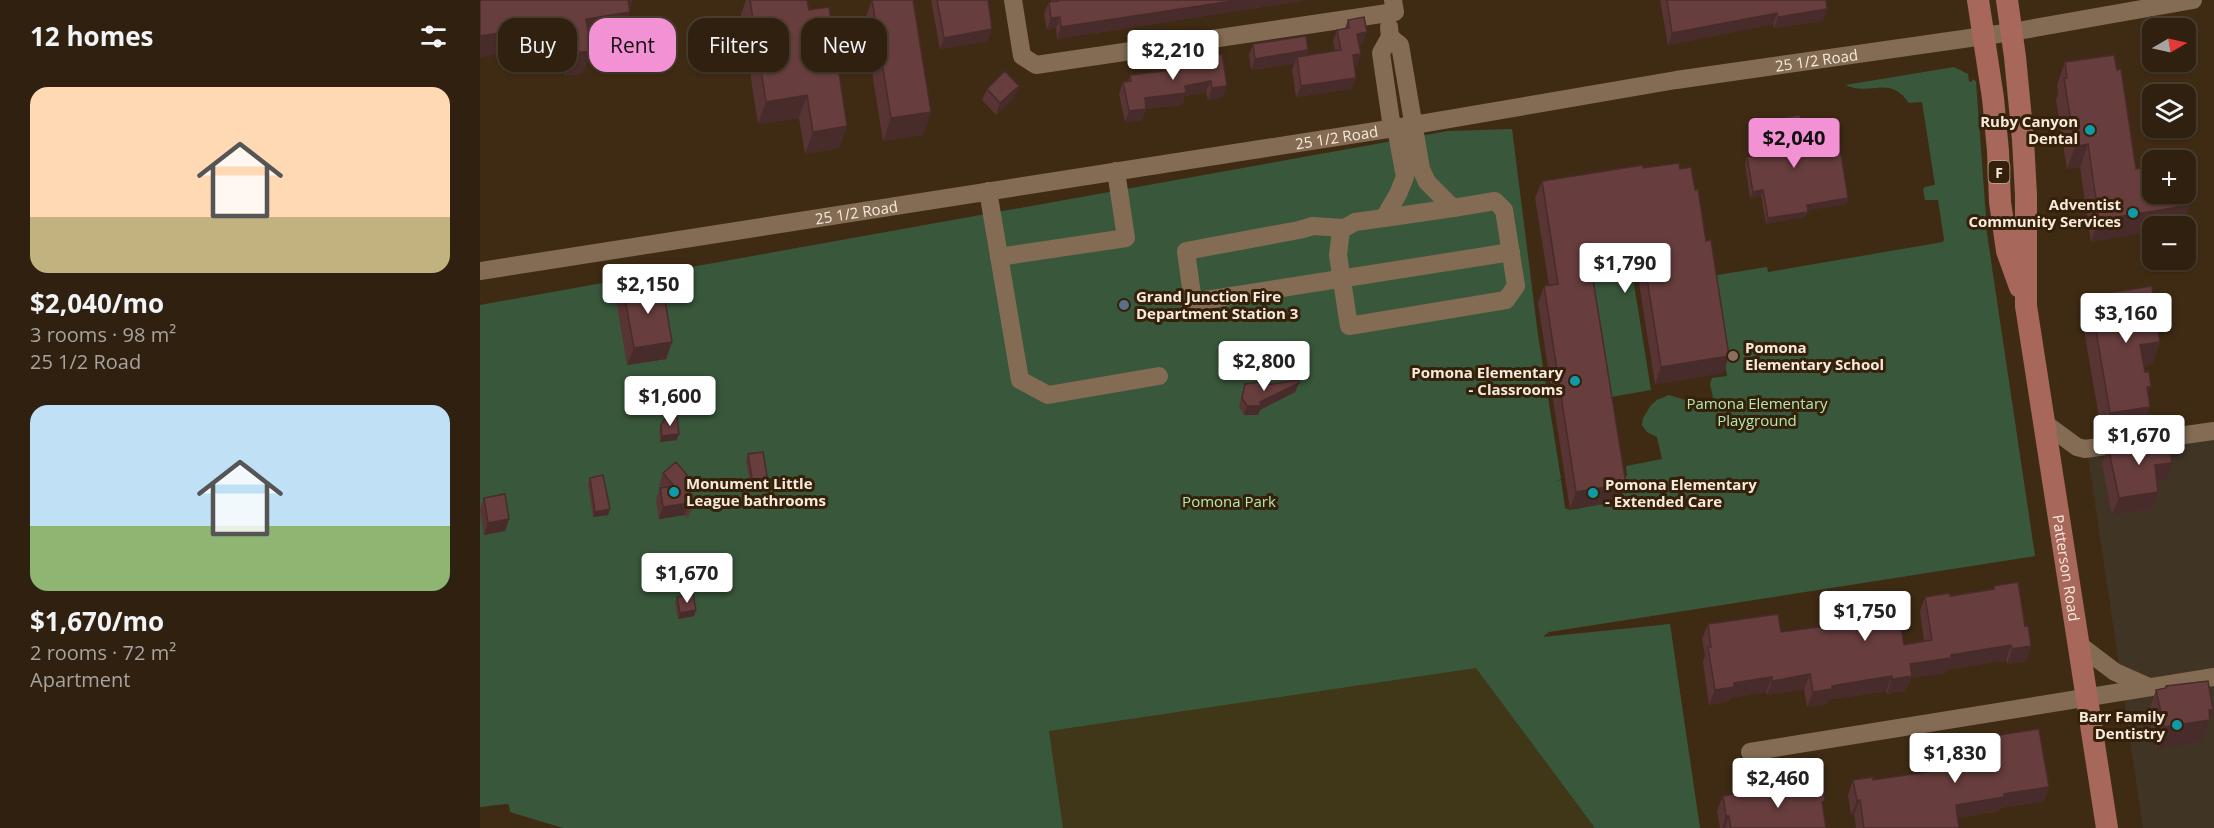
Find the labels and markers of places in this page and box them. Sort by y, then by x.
pin: $2,210 [1124,30,1222,81]
place label: Ruby Canyon Dental [1980,111,2078,148]
pin: $2,040 [1745,118,1843,169]
marker: Ruby Canyon Dental [2083,123,2097,137]
place label: Adventist Community Services [1968,194,2121,231]
marker: Adventist Community Services [2126,206,2140,220]
pin: $1,790 [1576,243,1674,294]
pin: $2,150 [599,264,697,315]
place label: Grand Junction Fire Department Station 3 [1136,286,1298,323]
pin: $3,160 [2077,293,2175,344]
marker: Grand Junction Fire Department Station 3 [1117,298,1131,312]
place label: Pomona Elementary School [1745,337,1884,374]
pin: $2,800 [1215,341,1313,392]
marker: Pomona Elementary School [1726,349,1740,363]
place label: Pomona Elementary - Classrooms [1411,362,1563,399]
marker: Pomona Elementary - Classrooms [1568,374,1582,388]
pin: $1,600 [621,376,719,427]
pin: $1,670 [2090,415,2188,466]
place label: Monument Little League bathrooms [686,473,826,510]
place label: Pomona Elementary - Extended Care [1605,474,1757,511]
marker: Monument Little League bathrooms [667,485,681,499]
marker: Pomona Elementary - Extended Care [1586,486,1600,500]
pin: $1,670 [638,553,736,604]
pin: $1,750 [1816,591,1914,642]
place label: Barr Family Dentistry [2079,706,2165,743]
marker: Barr Family Dentistry [2170,718,2184,732]
pin: $1,830 [1906,733,2004,784]
pin: $2,460 [1729,758,1827,809]

